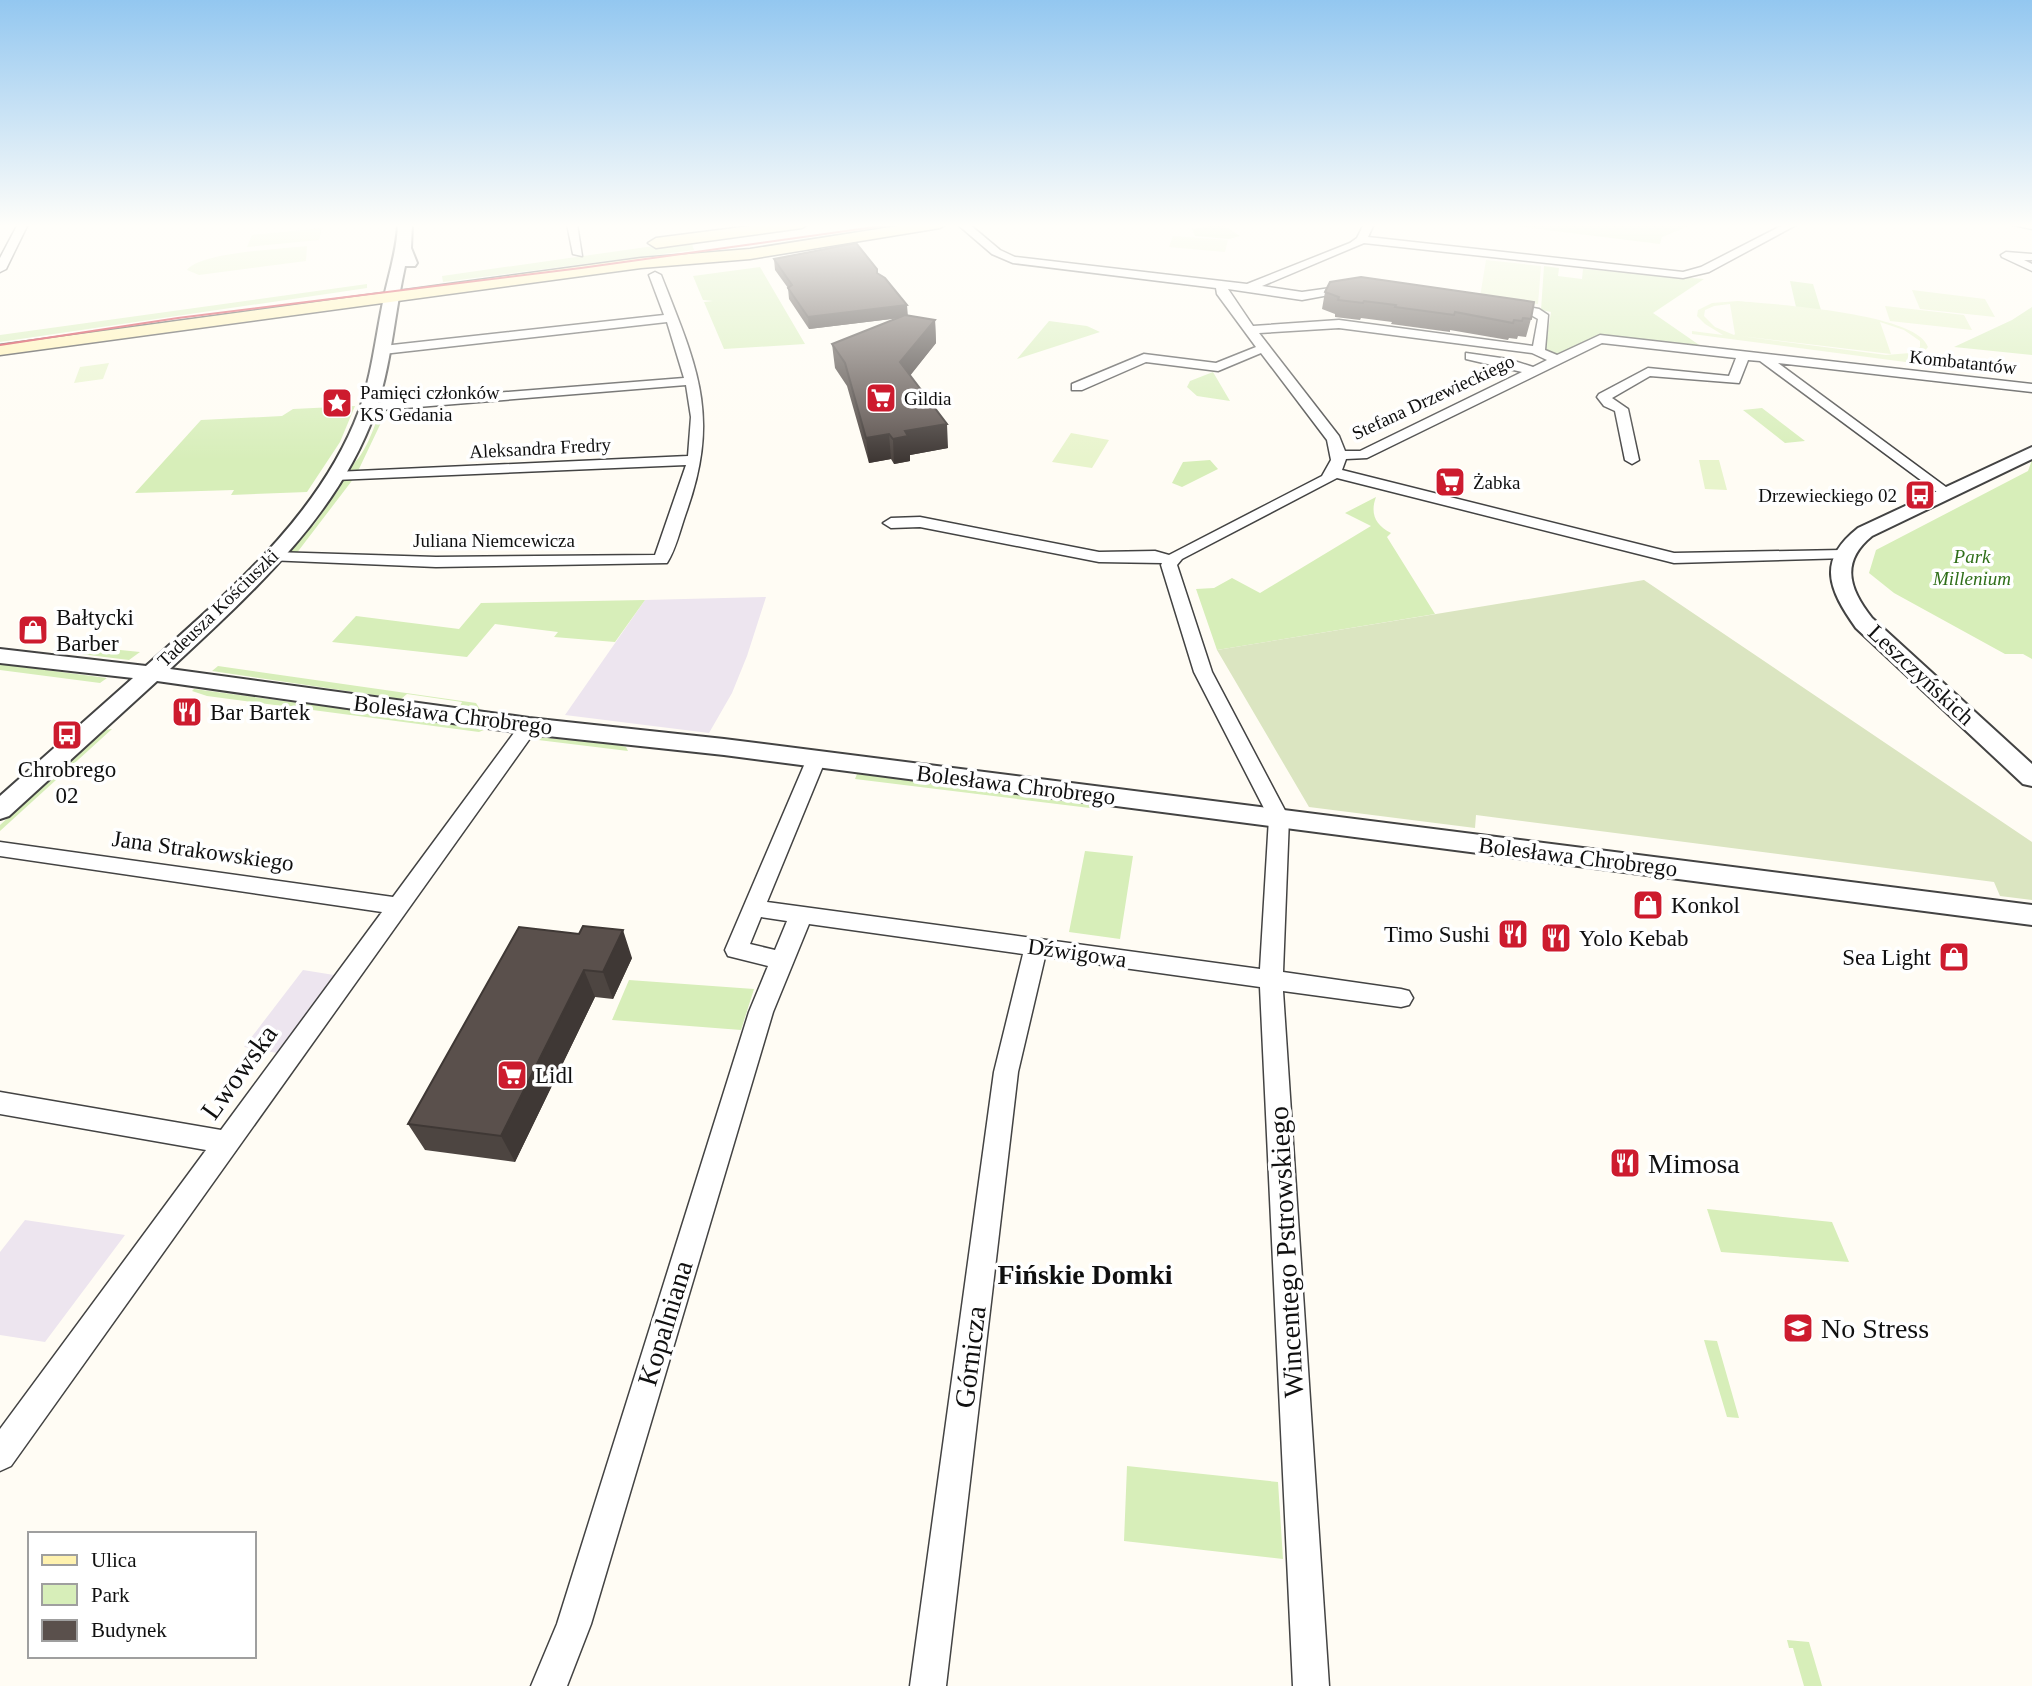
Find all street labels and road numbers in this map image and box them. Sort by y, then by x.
street label: Kombatantów [1908,346,2018,378]
street label: Stefana Drzewieckiego [1348,350,1518,444]
street label: Aleksandra Fredry [469,434,612,462]
street label: Juliana Niemcewicza [413,530,576,551]
street label: Tadeusza Kościuszki [153,545,283,671]
street label: Leszczyńskich [1863,620,1979,731]
street label: Bolesława Chrobrego [352,690,554,740]
street label: Bolesława Chrobrego [915,760,1117,810]
street label: Jana Strakowskiego [110,826,296,876]
street label: Bolesława Chrobrego [1477,832,1679,882]
street label: Dźwigowa [1026,934,1128,972]
street label: Lwowska [194,1018,284,1125]
street label: Wincentego Pstrowskiego [1263,1105,1309,1399]
street label: Kopalniana [631,1256,699,1389]
street label: Górnicza [948,1304,992,1410]

